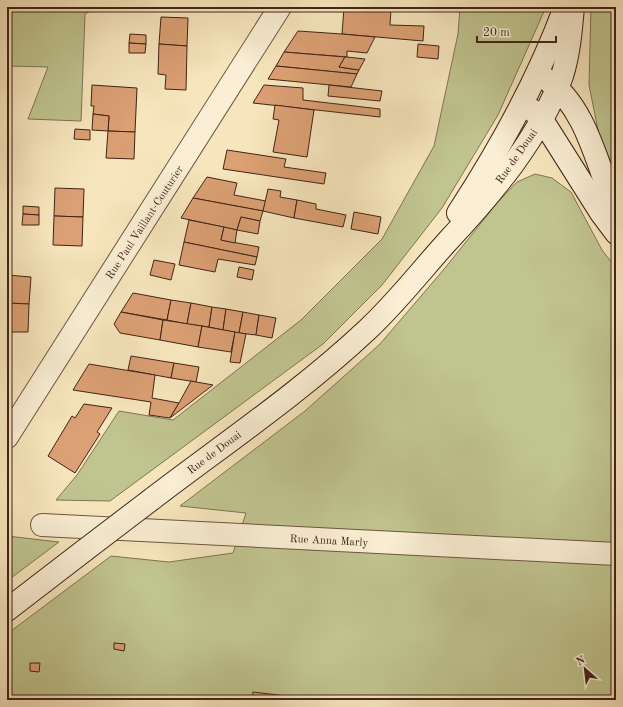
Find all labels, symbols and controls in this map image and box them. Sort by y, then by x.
scale bar [477,18,556,44]
text: 20 m [483,27,510,39]
street label: Rue de Douai [494,127,540,186]
street label: Rue Paul Vaillant-Couturier [104,164,186,282]
street label: Rue de Douai [186,430,244,477]
street label: Rue Anna Marly [289,534,369,549]
north arrow [565,649,605,689]
text: N [575,654,588,668]

